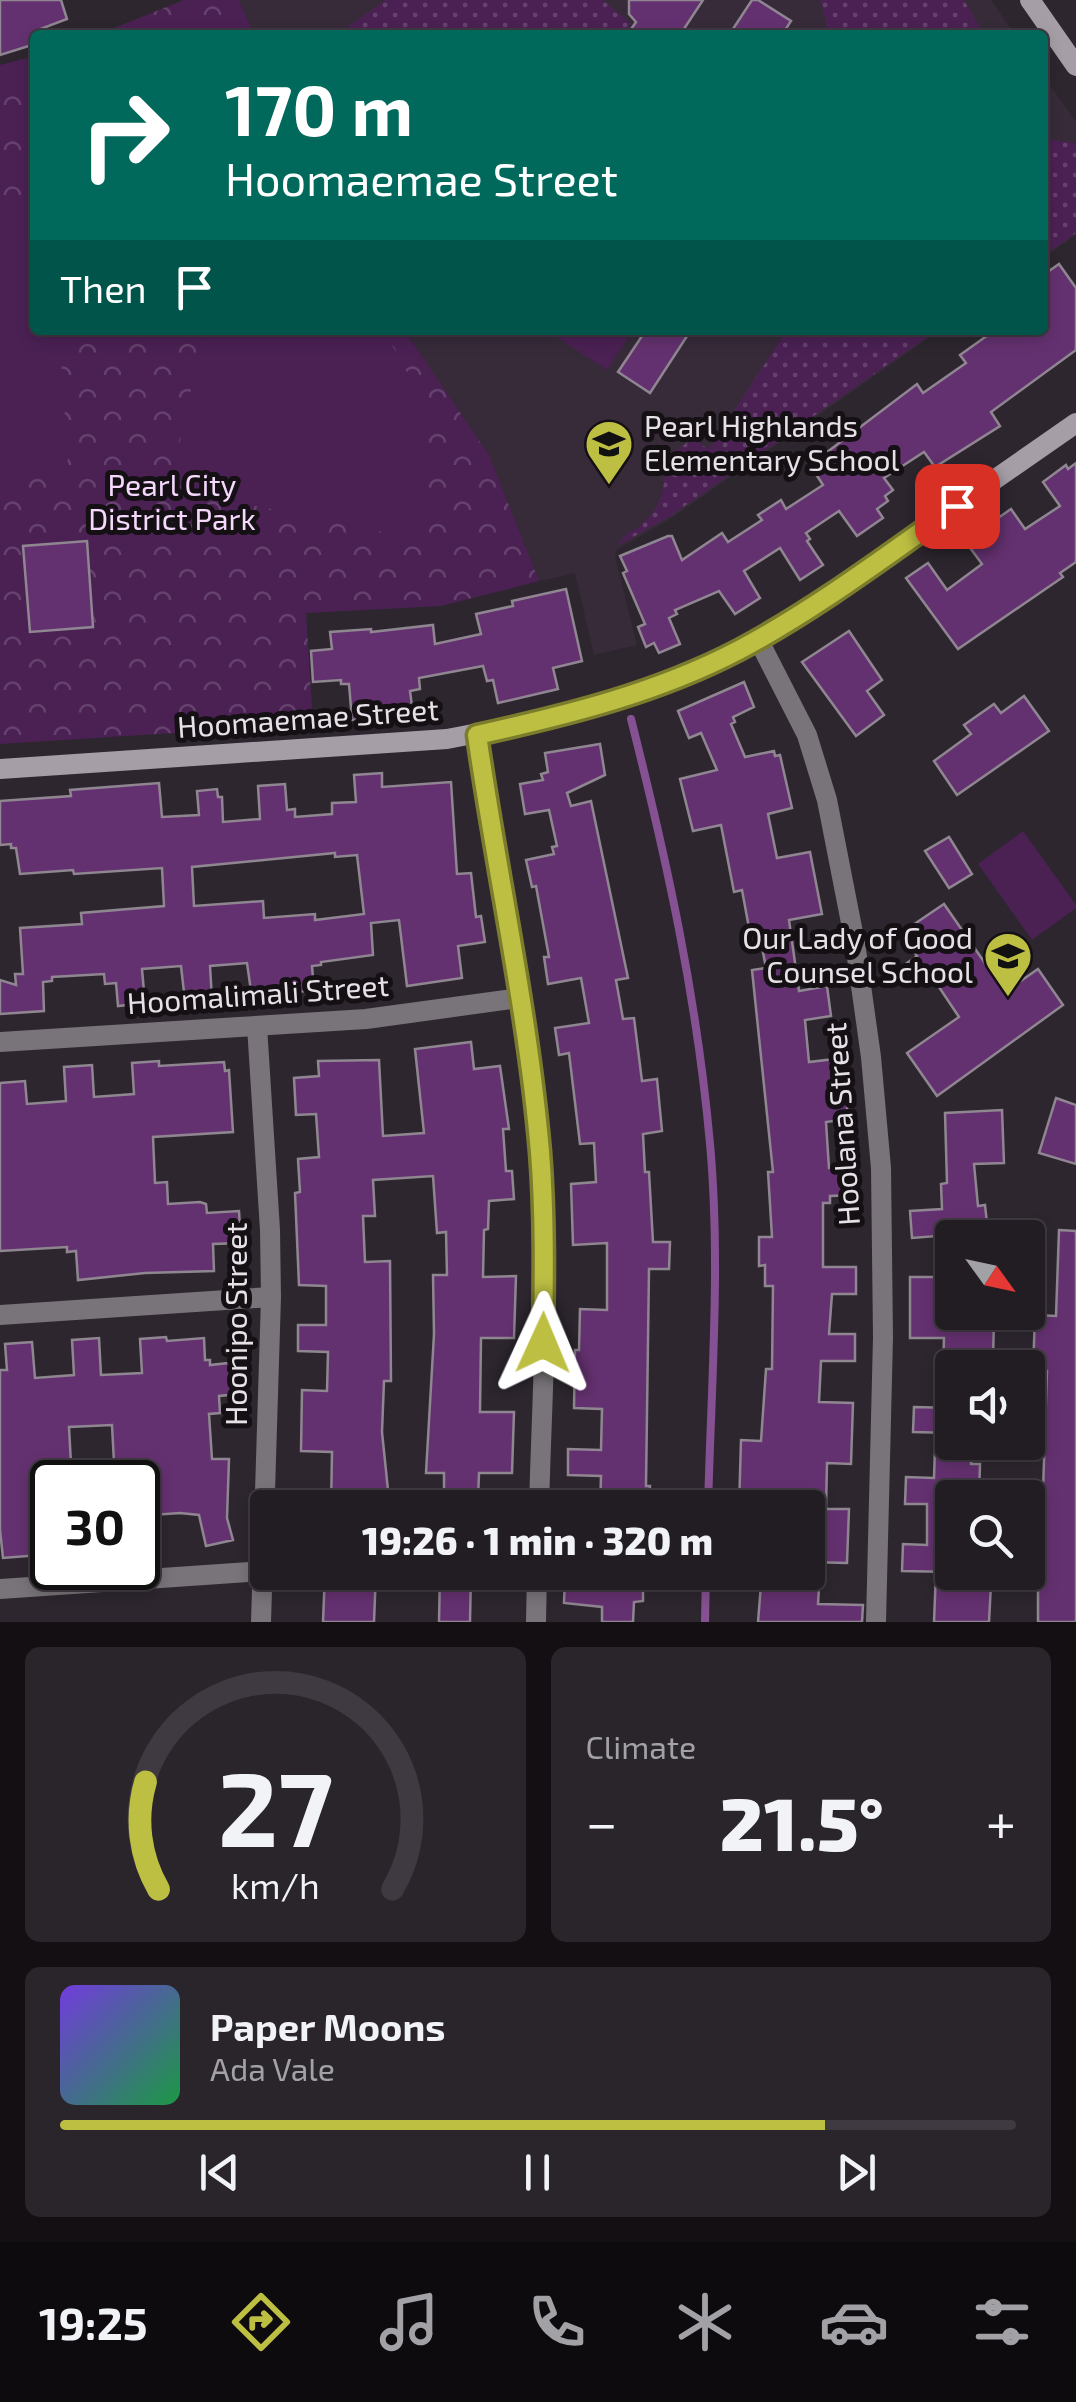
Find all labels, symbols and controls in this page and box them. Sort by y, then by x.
text: 170 m [225,66,413,150]
icon: right [60,70,190,200]
text: Hoomaemae Street [225,151,618,205]
icon: arrive [167,260,222,315]
text: Then [60,265,147,311]
place label: Pearl Highlands Elementary School [644,407,899,477]
school or university icon: Pearl Highlands Elementary School [583,418,635,486]
pin [915,464,1000,549]
park label: Pearl City District Park [88,466,256,536]
icon: arrive [930,479,985,534]
street label: Hoomaemae Street [176,690,440,744]
place label: Our Lady of Good Counsel School [742,919,973,989]
school or university icon: Our Lady of Good Counsel School [982,930,1034,998]
street label: Hoomalimali Street [126,966,390,1020]
street label: Hoolana Street [816,1021,866,1227]
north arrow [935,1220,1045,1330]
map controls [935,1220,1045,1590]
street label: Hoonipo Street [217,1222,253,1426]
position arrow [491,1291,595,1395]
button: sound [935,1350,1045,1460]
speed limit sign: 30 [30,1460,160,1590]
button: search [935,1480,1045,1590]
text: 19:26 · 1 min · 320 m [362,1517,713,1563]
text: Climate [586,1727,696,1765]
text: 27 [218,1743,333,1868]
text: 21.5° [720,1776,884,1866]
text: − [586,1788,618,1854]
text: + [986,1788,1016,1854]
text: km/h [231,1863,320,1906]
text: Paper Moons [210,2003,446,2049]
text: Ada Vale [210,2049,335,2087]
icon: previous [192,2145,247,2200]
icon: pause [510,2145,565,2200]
icon: next [829,2145,884,2200]
icon: directions [226,2287,296,2357]
icon: music [374,2287,444,2357]
icon: phone [522,2287,592,2357]
icon: climate [670,2287,740,2357]
icon: car [819,2287,889,2357]
icon: filters [967,2287,1037,2357]
text: 19:25 [39,2295,148,2349]

